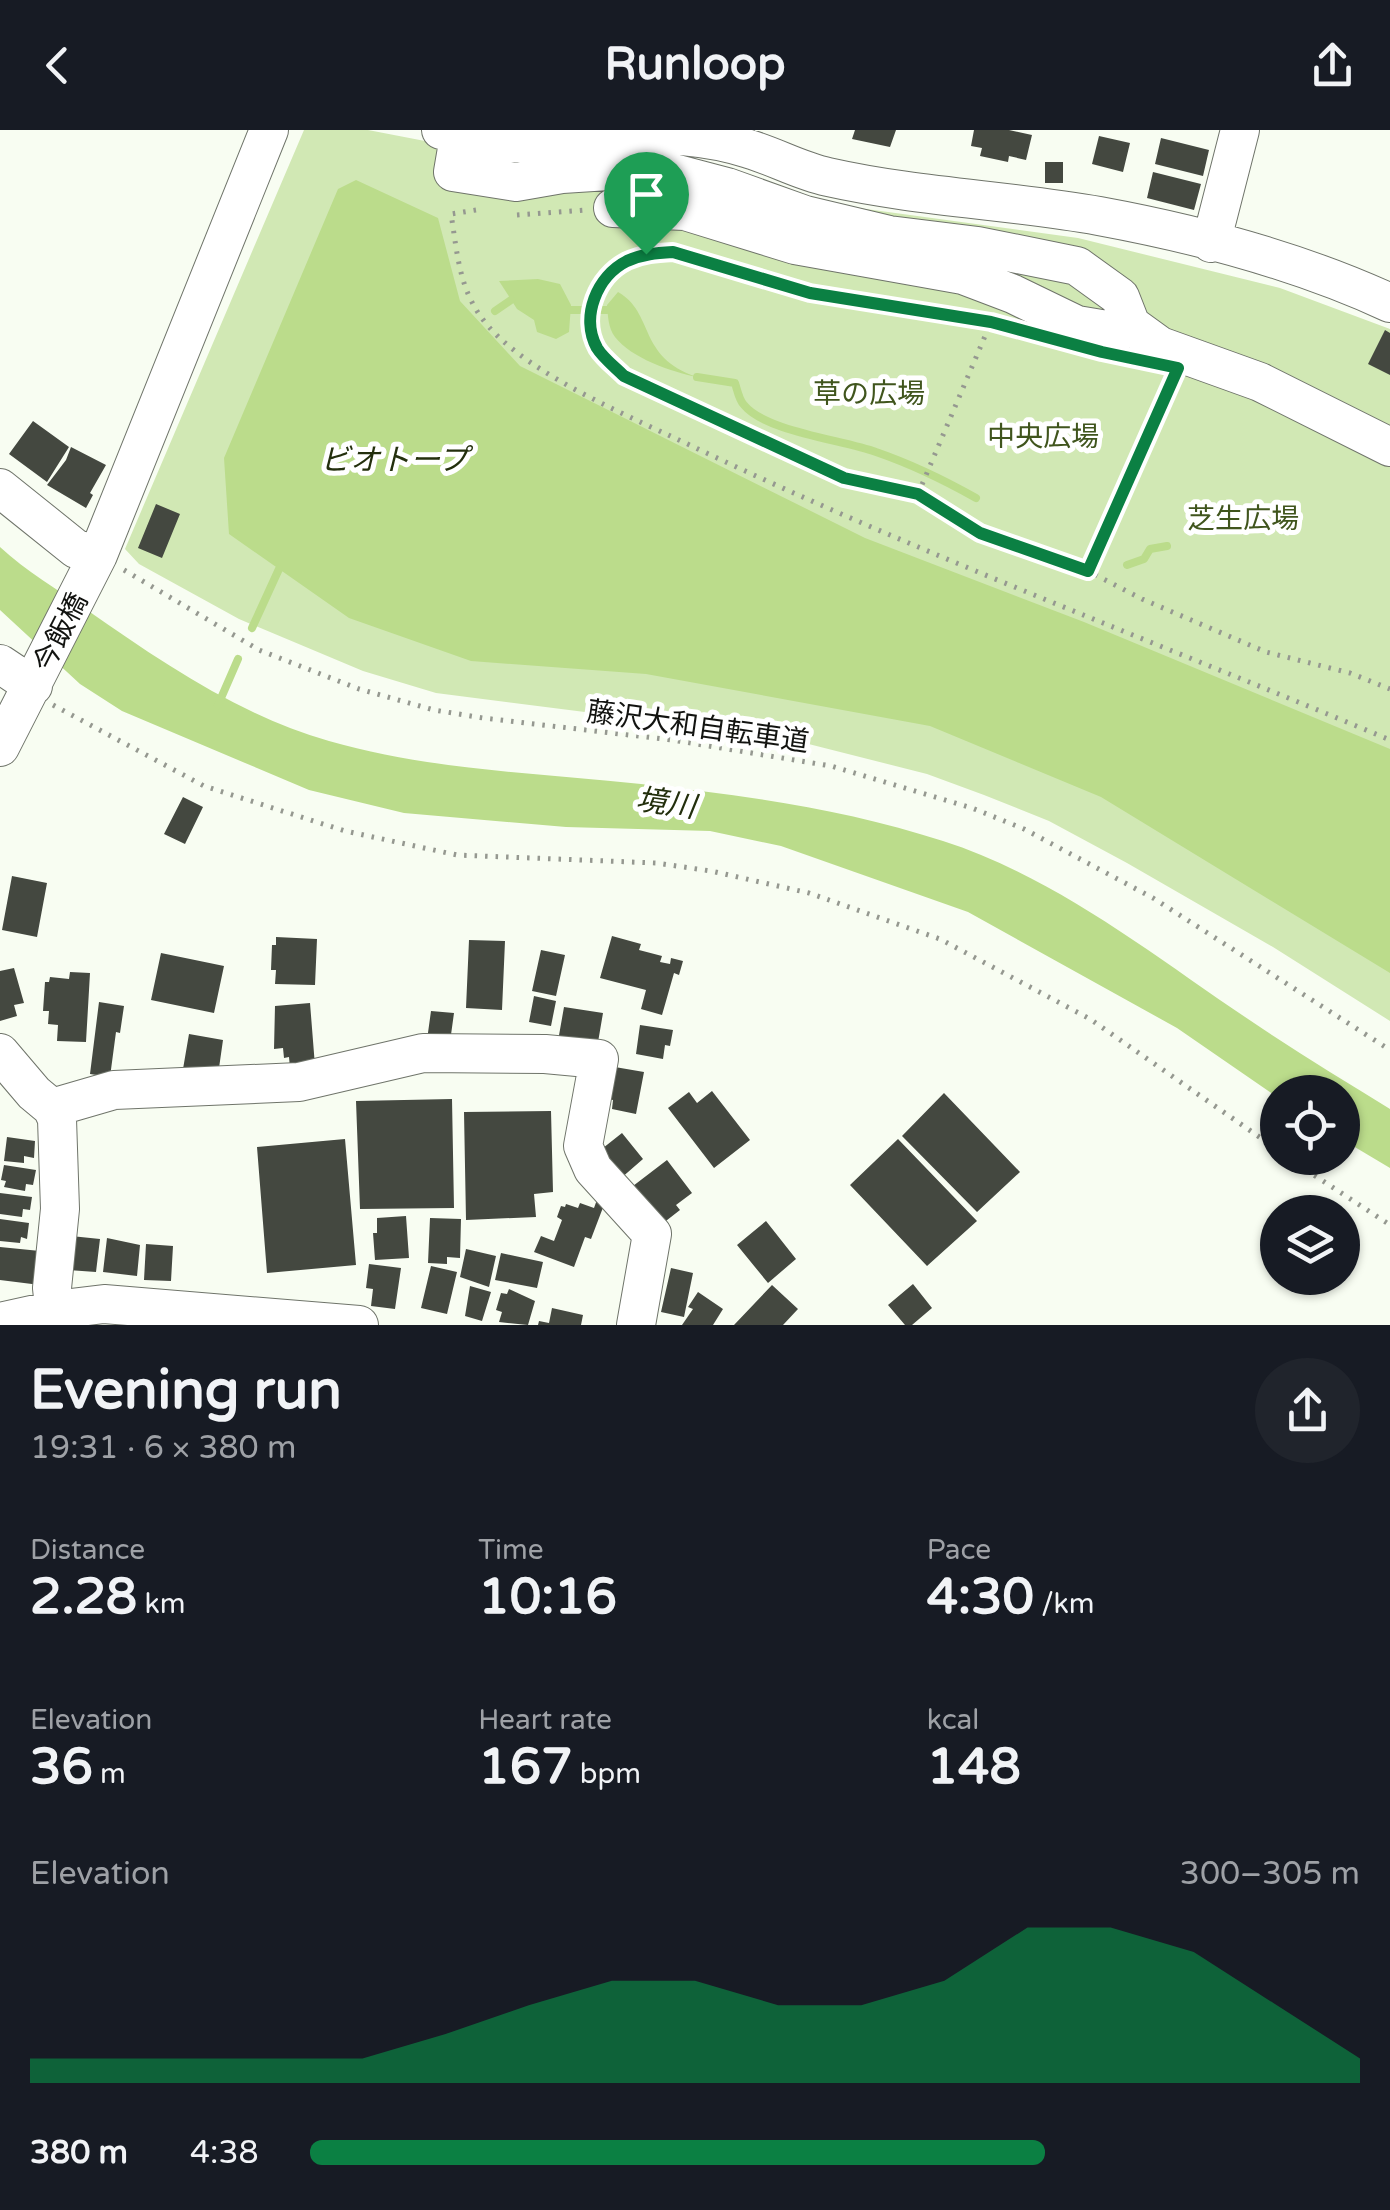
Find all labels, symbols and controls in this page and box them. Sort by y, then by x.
icon: back [30,38,85,93]
text: Runloop [604,38,786,92]
icon: share [1305,38,1360,93]
pin [604,152,689,255]
icon: arrive [619,167,674,222]
park label: 草の広場 [813,377,925,411]
park label: 中央広場 [987,420,1099,454]
water label: ビオトープ [320,442,474,479]
park label: 芝生広場 [1187,502,1299,536]
street label: 今飯橋 [27,587,95,678]
street label: 藤沢大和自転車道 [585,695,811,759]
water label: 境川 [634,781,701,826]
map controls [1260,1075,1360,1295]
button: locate [1260,1075,1360,1175]
button: layers [1260,1195,1360,1295]
text: Evening run [30,1358,342,1424]
button: share [1255,1358,1360,1463]
text: 19:31 · 6 × 380 m [30,1429,296,1467]
text: Distance [30,1533,145,1567]
text: Time [478,1533,544,1567]
text: Pace [927,1533,991,1567]
text: 2.28 [30,1567,137,1627]
text: 10:16 [478,1567,617,1627]
text: 4:30 [927,1567,1034,1627]
text: km [137,1587,185,1621]
text: /km [1034,1587,1095,1621]
text: Elevation [30,1703,152,1737]
text: Heart rate [478,1703,612,1737]
text: kcal [927,1703,979,1737]
text: 36 [30,1737,93,1797]
text: 167 [478,1737,573,1797]
text: 148 [927,1737,1021,1797]
text: m [93,1757,126,1791]
text: bpm [573,1757,641,1791]
text: Elevation [30,1855,170,1893]
text: 300–305 m [1180,1855,1360,1893]
text: 380 m [30,2134,128,2172]
text: 4:38 [190,2134,259,2172]

